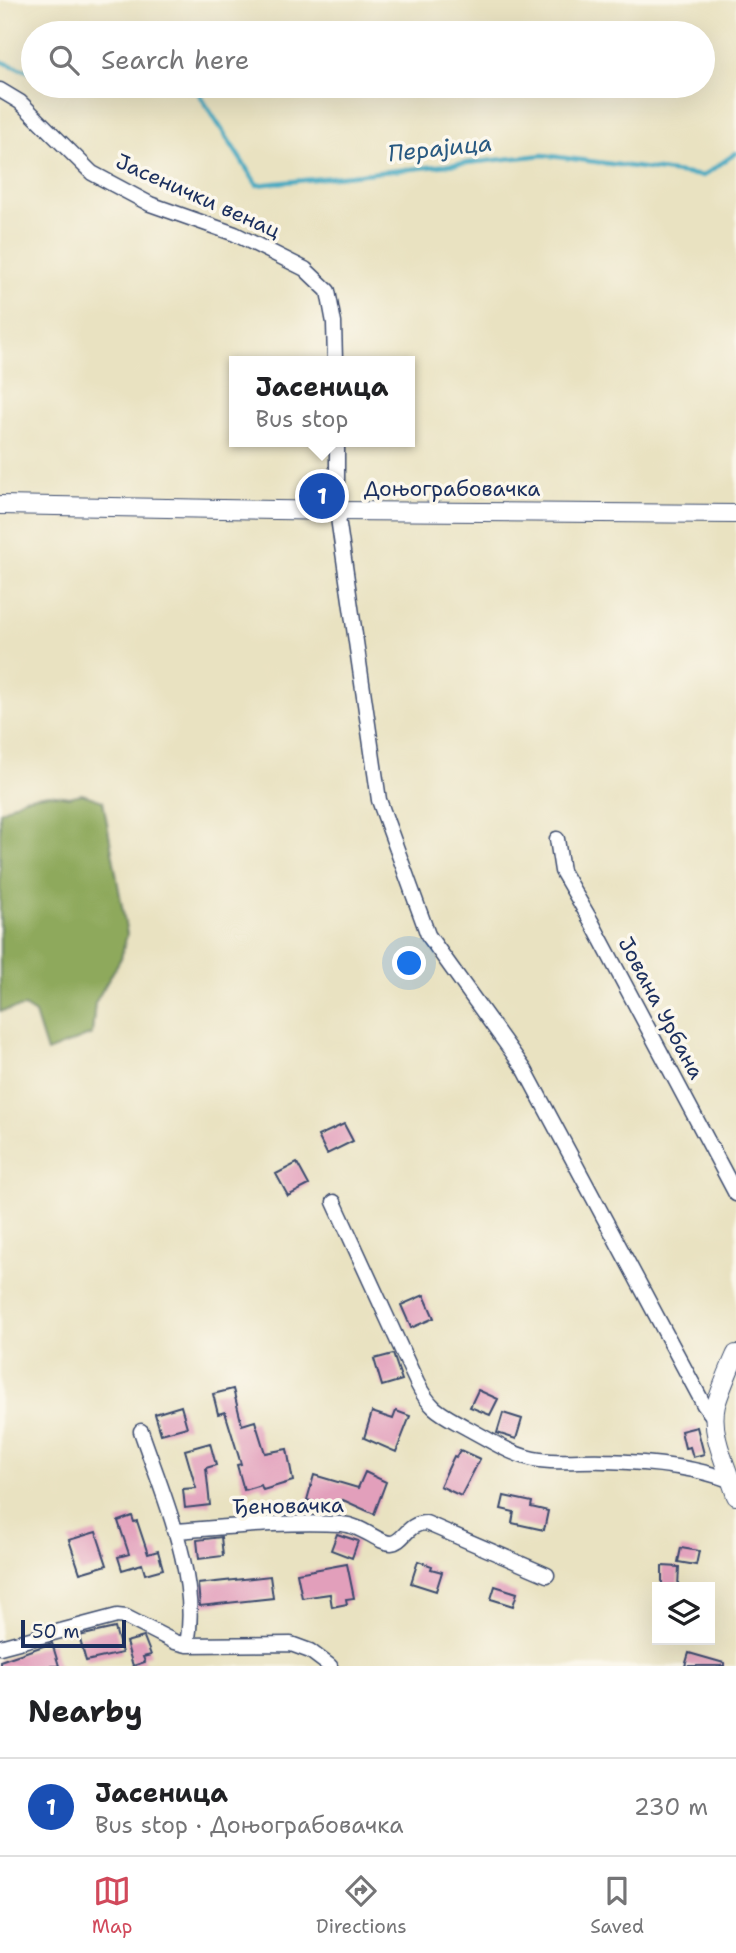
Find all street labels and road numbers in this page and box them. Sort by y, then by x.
street label: Јасенички венац [111,147,285,245]
street label: Доњограбовачка [364,475,540,503]
street label: Јована Урбана [612,932,710,1084]
street label: Ђеновачка [232,1491,344,1521]

